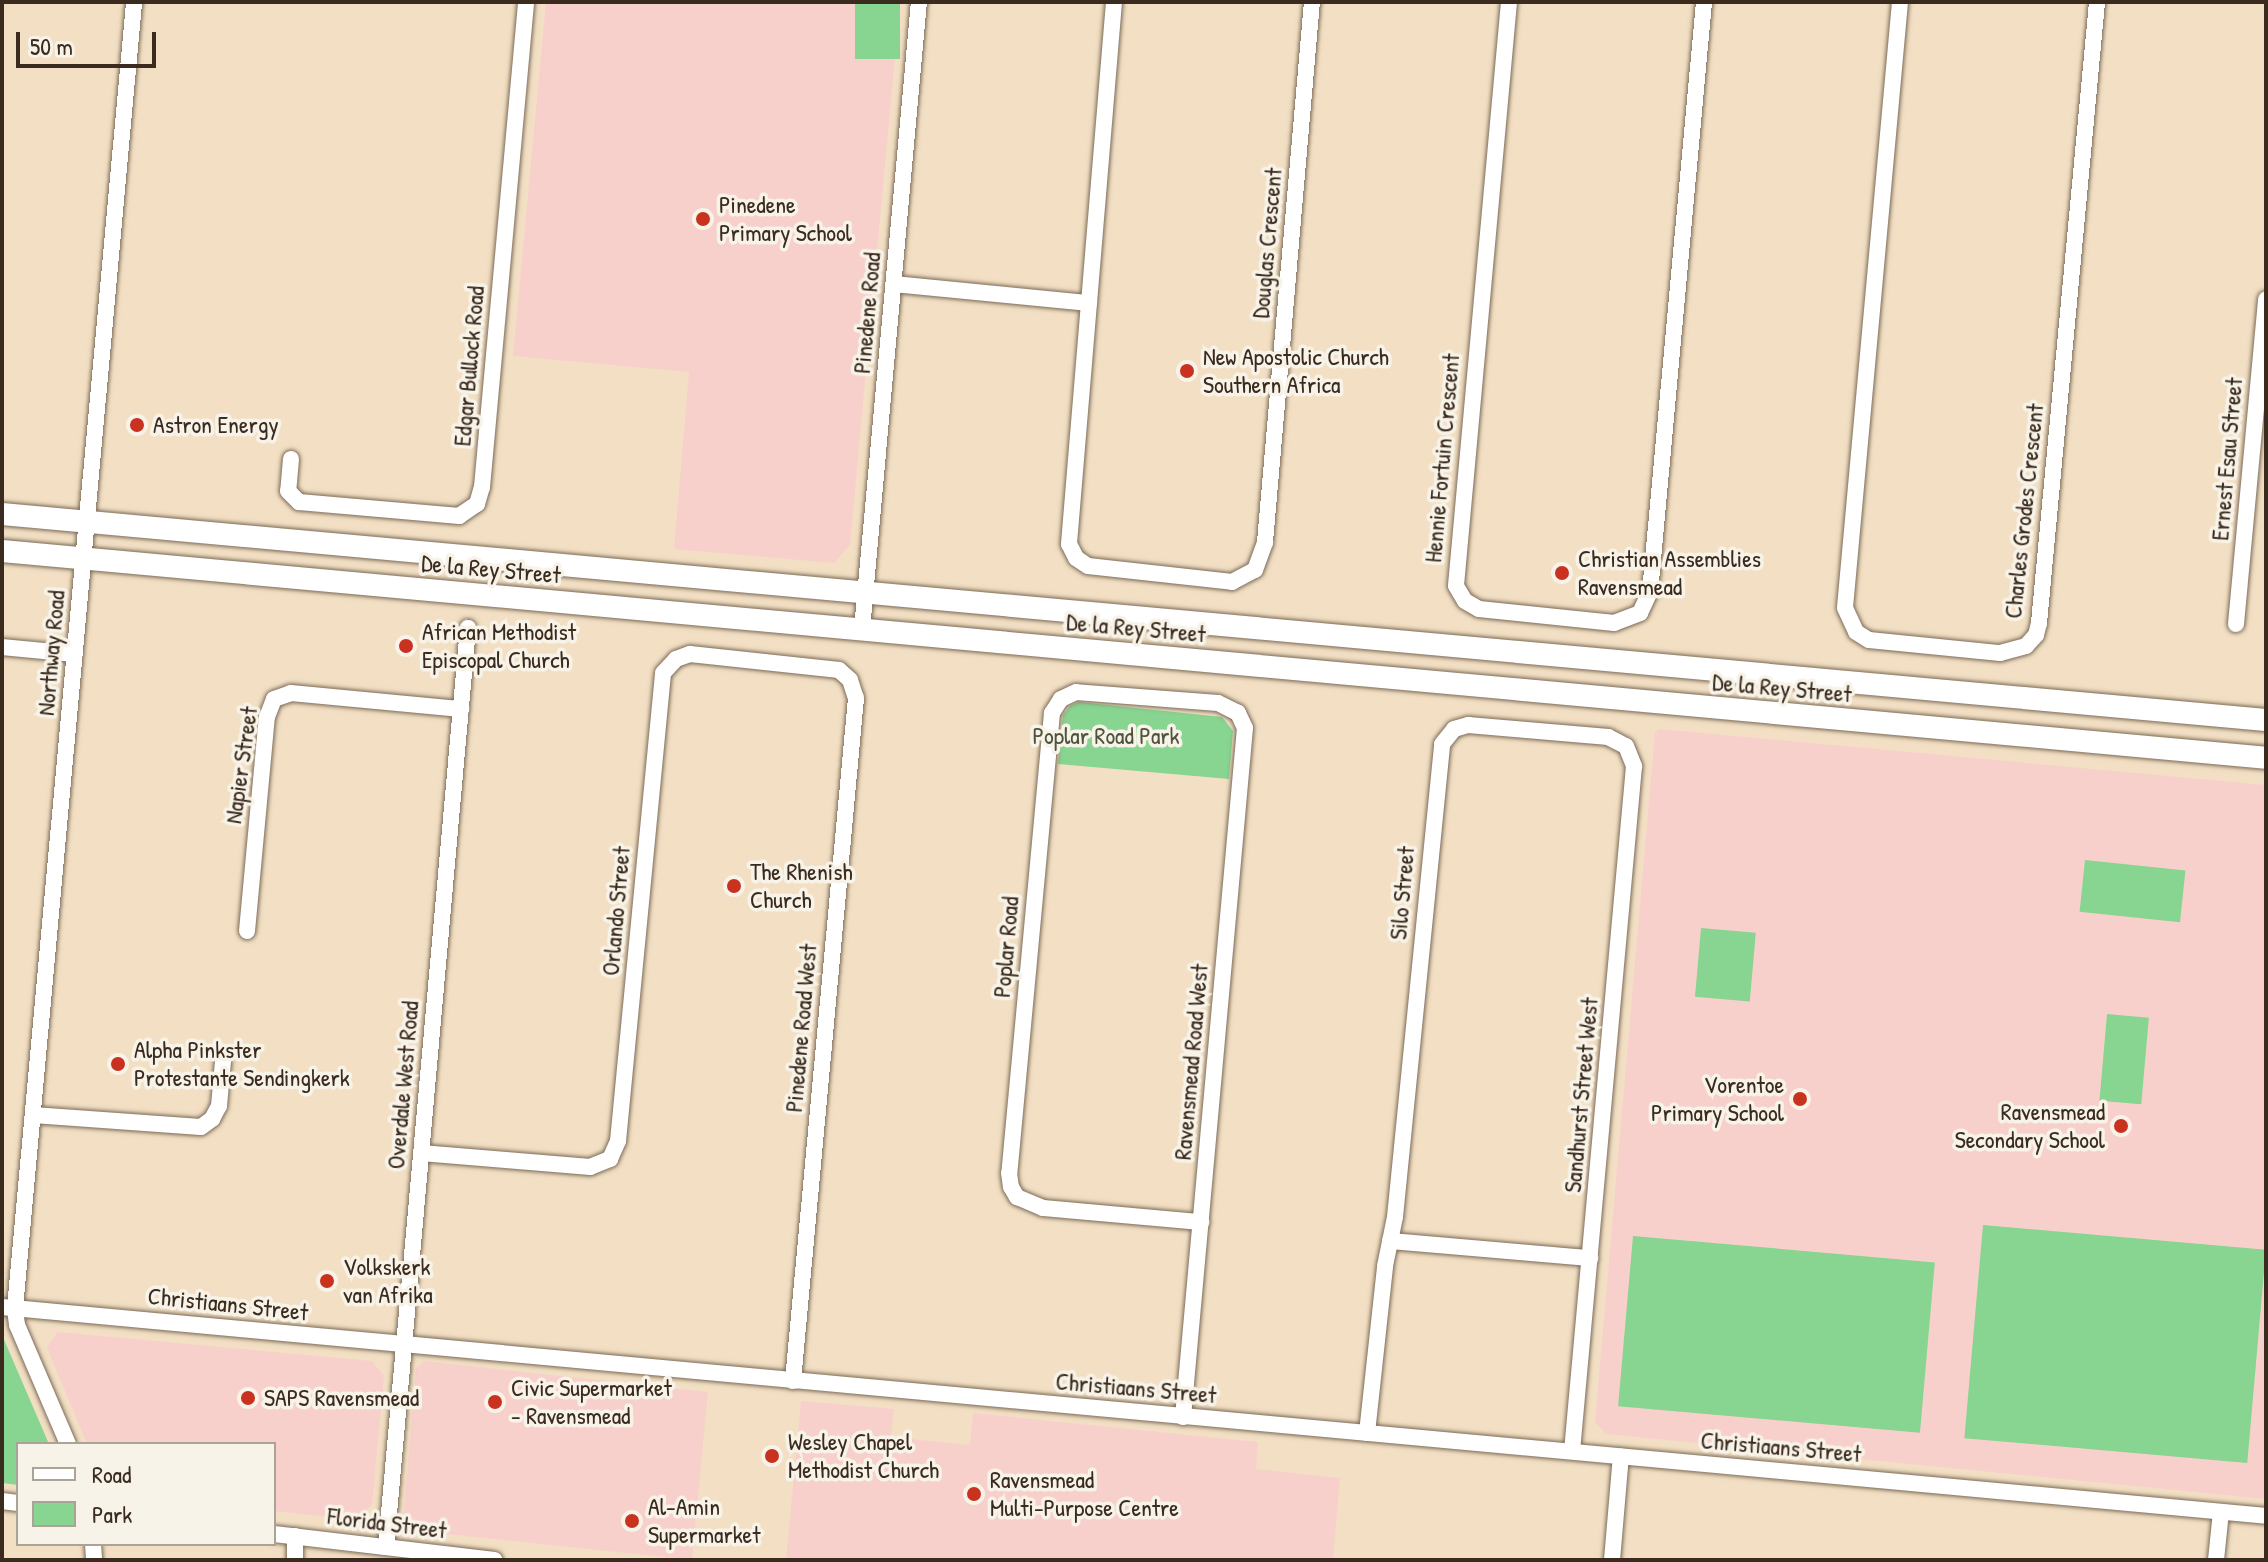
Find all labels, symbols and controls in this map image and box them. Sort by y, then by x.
scale bar [20,16,160,66]
text: 50 m [30,30,73,62]
street label: Douglas Crescent [1246,167,1288,319]
place label: Pinedene Primary School [719,191,852,247]
marker: Pinedene Primary School [694,210,712,228]
street label: Pinedene Road [847,251,887,375]
street label: Edgar Bullock Road [448,285,490,447]
place label: New Apostolic Church Southern Africa [1203,343,1389,399]
street label: Hennie Fortuin Crescent [1419,352,1465,564]
marker: New Apostolic Church Southern Africa [1178,362,1196,380]
street label: Ernest Esau Street [2206,376,2248,542]
street label: Charles Grodes Crescent [1998,402,2050,620]
place label: Astron Energy [153,411,279,439]
marker: Astron Energy [128,416,146,434]
place label: Christian Assemblies Ravensmead [1578,545,1761,601]
street label: De la Rey Street [420,549,562,589]
marker: Christian Assemblies Ravensmead [1553,564,1571,582]
street label: Northway Road [31,589,71,717]
street label: De la Rey Street [1065,608,1207,648]
place label: African Methodist Episcopal Church [422,618,576,674]
marker: African Methodist Episcopal Church [397,637,415,655]
street label: De la Rey Street [1711,668,1853,708]
street label: Napier Street [219,705,263,825]
park label: Poplar Road Park [1032,722,1180,750]
street label: Orlando Street [596,845,636,977]
street label: Silo Street [1384,845,1420,941]
place label: The Rhenish Church [750,858,852,914]
marker: The Rhenish Church [725,877,743,895]
street label: Poplar Road [987,895,1025,999]
street label: Pinedene Road West [779,943,823,1113]
street label: Ravensmead Road West [1168,963,1214,1161]
street label: Sandhurst Street West [1558,996,1604,1194]
street label: Overdale West Road [381,1000,425,1170]
place label: Alpha Pinkster Protestante Sendingkerk [134,1036,350,1092]
marker: Alpha Pinkster Protestante Sendingkerk [109,1055,127,1073]
place label: Vorentoe Primary School [1651,1071,1784,1127]
marker: Vorentoe Primary School [1791,1090,1809,1108]
place label: Ravensmead Secondary School [1955,1098,2105,1154]
marker: Ravensmead Secondary School [2112,1117,2130,1135]
place label: Volkskerk van Afrika [343,1253,433,1309]
marker: Volkskerk van Afrika [318,1272,336,1290]
street label: Christiaans Street [146,1281,310,1327]
street label: Christiaans Street [1055,1367,1217,1409]
place label: Civic Supermarket - Ravensmead [511,1374,672,1430]
place label: SAPS Ravensmead [264,1384,419,1412]
marker: SAPS Ravensmead [239,1389,257,1407]
marker: Civic Supermarket - Ravensmead [486,1393,504,1411]
street label: Christiaans Street [1700,1426,1862,1468]
place label: Wesley Chapel Methodist Church [788,1428,939,1484]
legend [16,1442,276,1546]
marker: Wesley Chapel Methodist Church [763,1447,781,1465]
text: Road [92,1458,131,1490]
place label: Ravensmead Multi-Purpose Centre [990,1466,1179,1522]
marker: Ravensmead Multi-Purpose Centre [965,1485,983,1503]
place label: Al-Amin Supermarket [648,1493,760,1549]
text: Park [92,1498,132,1530]
street label: Florida Street [326,1501,448,1545]
marker: Al-Amin Supermarket [623,1512,641,1530]

